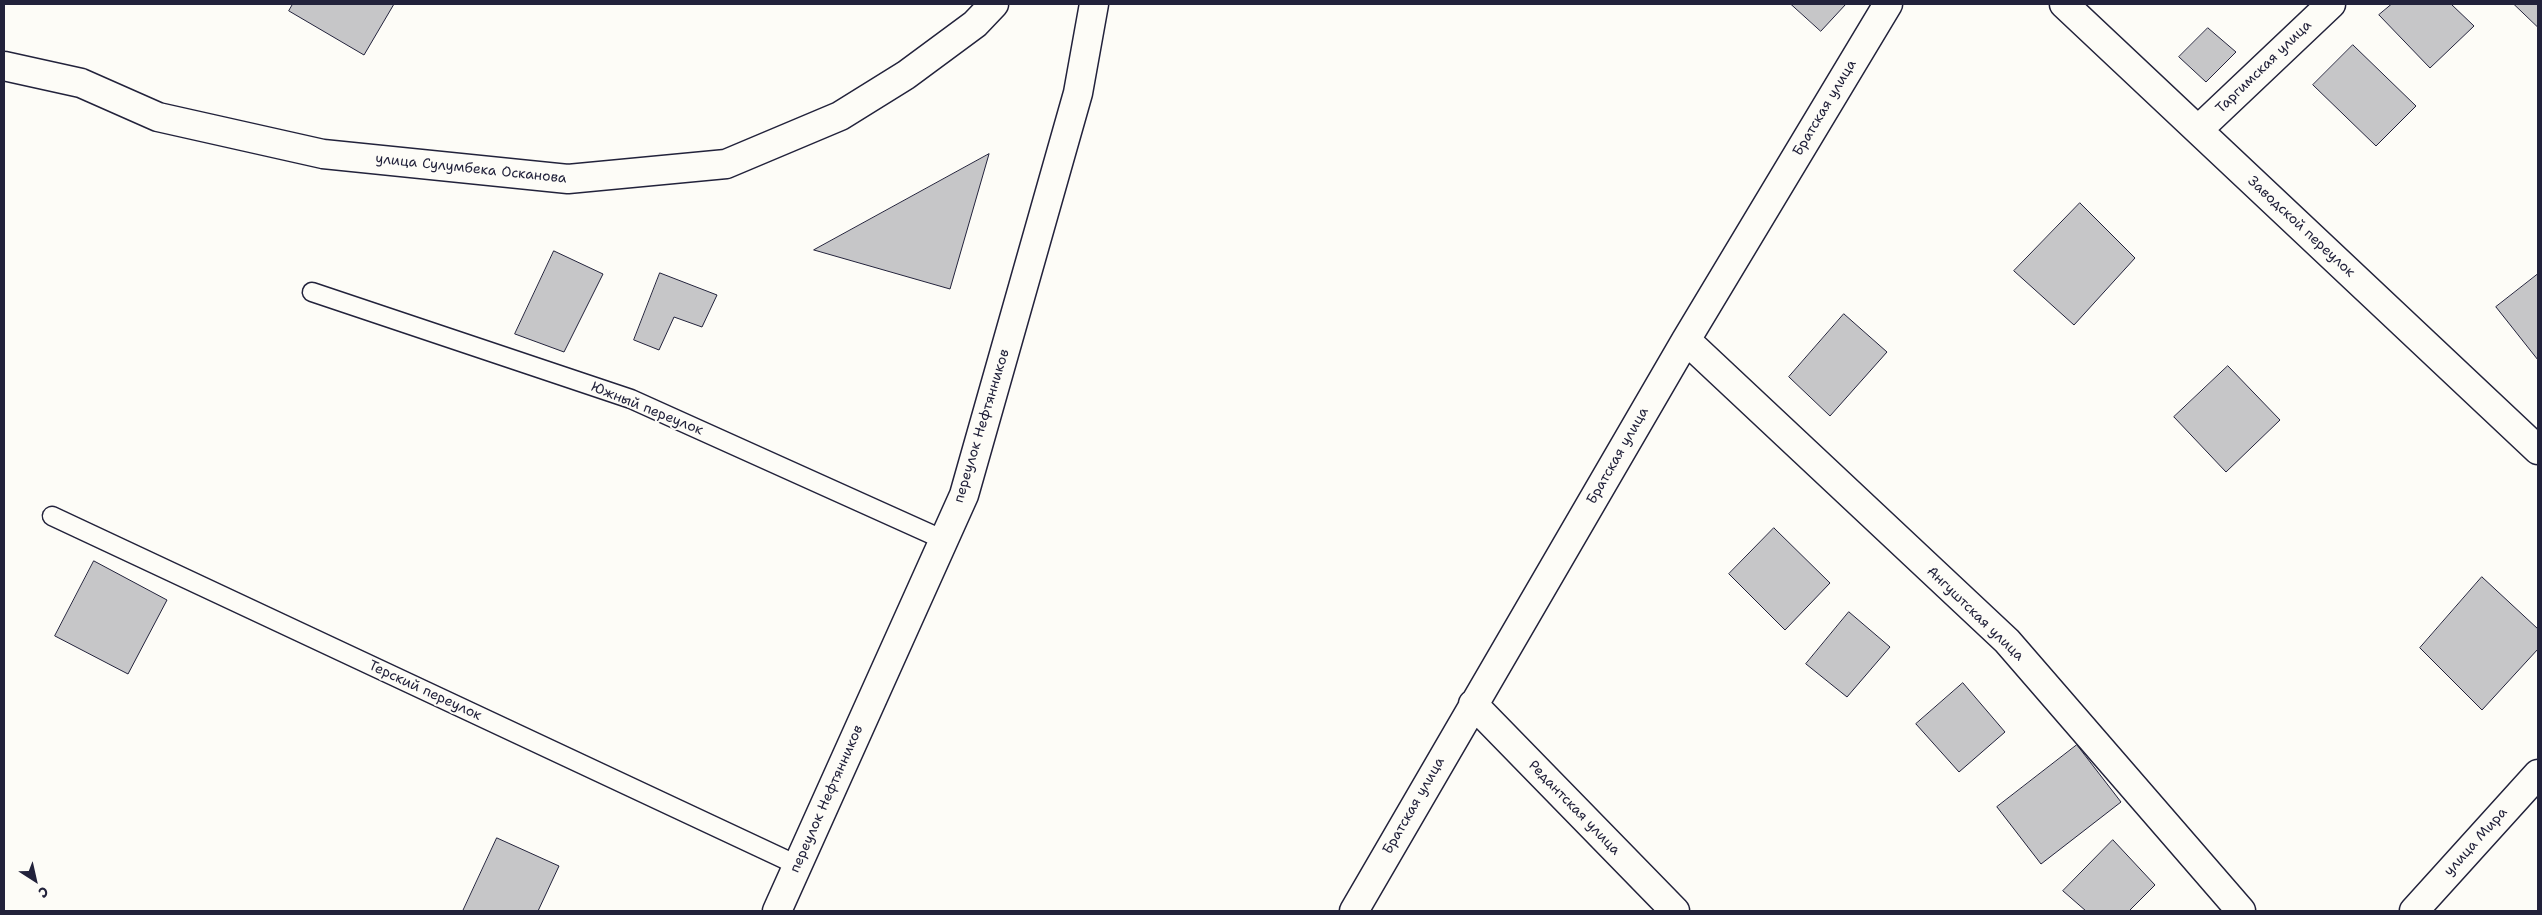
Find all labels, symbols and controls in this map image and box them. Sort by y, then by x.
street label: Таргимская улица [2213,17,2315,117]
street label: Братская улица [1790,57,1860,159]
street label: улица Сулумбека Осканова [374,151,568,187]
street label: Заводской переулок [2244,173,2358,281]
street label: переулок Нефтянников [951,347,1013,505]
street label: Южный переулок [589,379,705,439]
street label: Братская улица [1583,405,1653,507]
street label: Ангуштская улица [1923,563,2027,665]
street label: Терский переулок [366,657,484,725]
street label: переулок Нефтянников [787,723,867,875]
street label: Братская улица [1379,755,1449,857]
street label: Редантская улица [1525,757,1623,859]
street label: улица Мира [2441,804,2511,880]
north arrow [10,855,60,905]
text: С [35,882,52,902]

